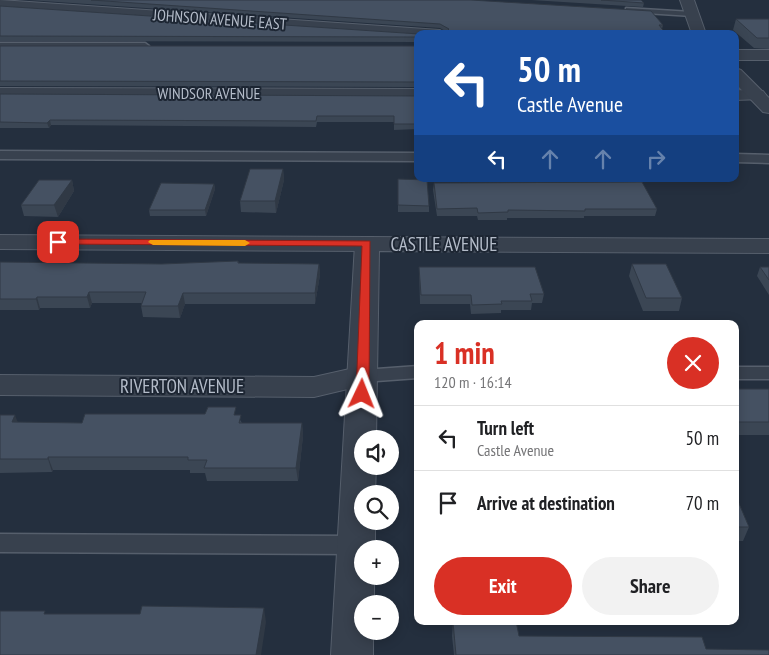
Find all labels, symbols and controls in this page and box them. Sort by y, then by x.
street label: JOHNSON AVENUE EAST [152,4,287,34]
text: 50 m [517,46,581,92]
icon: left [434,50,499,115]
street label: WINDSOR AVENUE [158,83,261,103]
text: Castle Avenue [517,90,623,118]
icon: left [483,145,511,173]
icon: ahead [536,145,564,173]
icon: ahead [589,145,617,173]
icon: right [642,145,670,173]
pin [37,221,79,263]
icon: arrive [44,228,72,256]
street label: CASTLE AVENUE [391,232,497,256]
text: 1 min [434,333,495,372]
button: close [667,337,719,389]
position arrow [335,367,387,419]
text: 120 m · 16:14 [434,372,512,392]
street label: RIVERTON AVENUE [120,374,244,398]
text: Turn left [477,416,534,440]
icon: left [434,424,462,452]
text: 50 m [686,426,719,450]
map controls [354,430,399,640]
button: sound [354,430,399,475]
text: Castle Avenue [477,440,554,460]
button: search [354,485,399,530]
icon: arrive [434,489,462,517]
text: Arrive at destination [477,491,615,515]
text: 70 m [686,491,719,515]
button: + [354,540,399,585]
button: Exit [434,557,572,615]
button: Share [582,557,719,615]
button: − [354,595,399,640]

